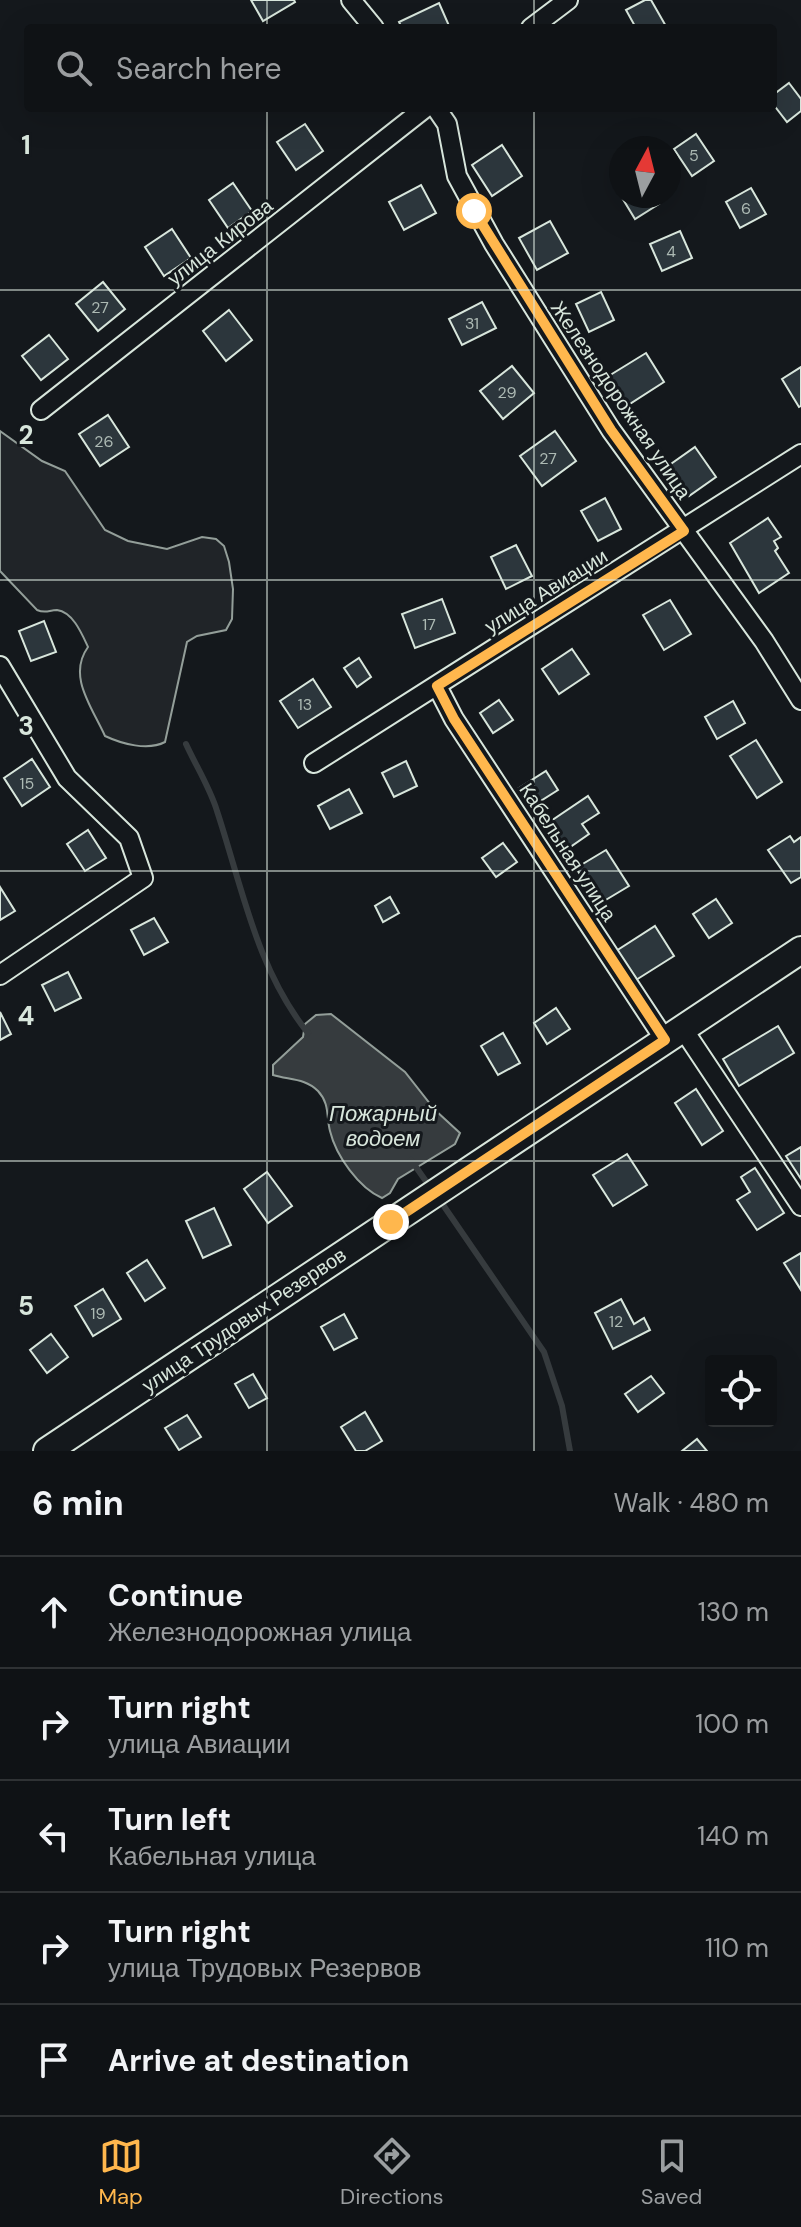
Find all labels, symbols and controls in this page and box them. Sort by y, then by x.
search box [24,24,777,112]
icon: search [52,46,96,90]
text: Search here [116,49,282,88]
text: 1 [21,128,31,162]
north arrow [609,136,681,208]
house number: 5 [689,145,699,166]
street label: улица Кирова [162,192,279,291]
route start [456,193,492,229]
house number: 6 [741,198,751,219]
house number: 4 [666,241,676,262]
street label: Железнодорожная улица [545,296,698,505]
house number: 27 [91,297,109,318]
house number: 31 [465,313,479,334]
house number: 29 [497,382,517,403]
text: 2 [18,418,34,452]
house number: 26 [94,431,114,452]
house number: 27 [539,448,557,469]
street label: улица Авиации [480,543,612,639]
house number: 17 [422,614,436,635]
house number: 13 [298,694,312,715]
text: 3 [18,709,34,743]
house number: 15 [20,773,34,794]
street label: Кабельная улица [514,778,623,927]
text: 4 [18,999,34,1033]
water label: Пожарный водоем [329,1099,437,1153]
route end [373,1204,409,1240]
street label: улица Трудовых Резервов [137,1242,351,1398]
text: 5 [18,1289,34,1323]
house number: 19 [90,1303,106,1324]
house number: 12 [609,1311,623,1332]
map controls [705,1355,777,1427]
button: locate [705,1355,777,1427]
text: 6 min [32,1481,124,1526]
text: Walk · 480 m [614,1486,769,1520]
text: Continue [108,1576,243,1615]
icon: ahead [32,1590,76,1634]
text: 130 m [698,1595,769,1629]
text: Железнодорожная улица [108,1615,411,1649]
text: Turn right [108,1688,251,1727]
icon: right [32,1702,76,1746]
text: 100 m [695,1707,769,1741]
text: улица Авиации [108,1727,290,1761]
text: Turn left [108,1800,231,1839]
icon: left [32,1814,76,1858]
text: 140 m [697,1819,769,1853]
text: Кабельная улица [108,1839,316,1873]
text: Turn right [108,1912,251,1951]
icon: right [32,1926,76,1970]
text: 110 m [705,1931,769,1965]
text: улица Трудовых Резервов [108,1951,422,1985]
icon: arrive [32,2038,76,2082]
text: Arrive at destination [108,2041,409,2080]
tab: Map [99,2134,143,2211]
tab: Directions [340,2134,444,2211]
tab: Saved [641,2134,702,2211]

